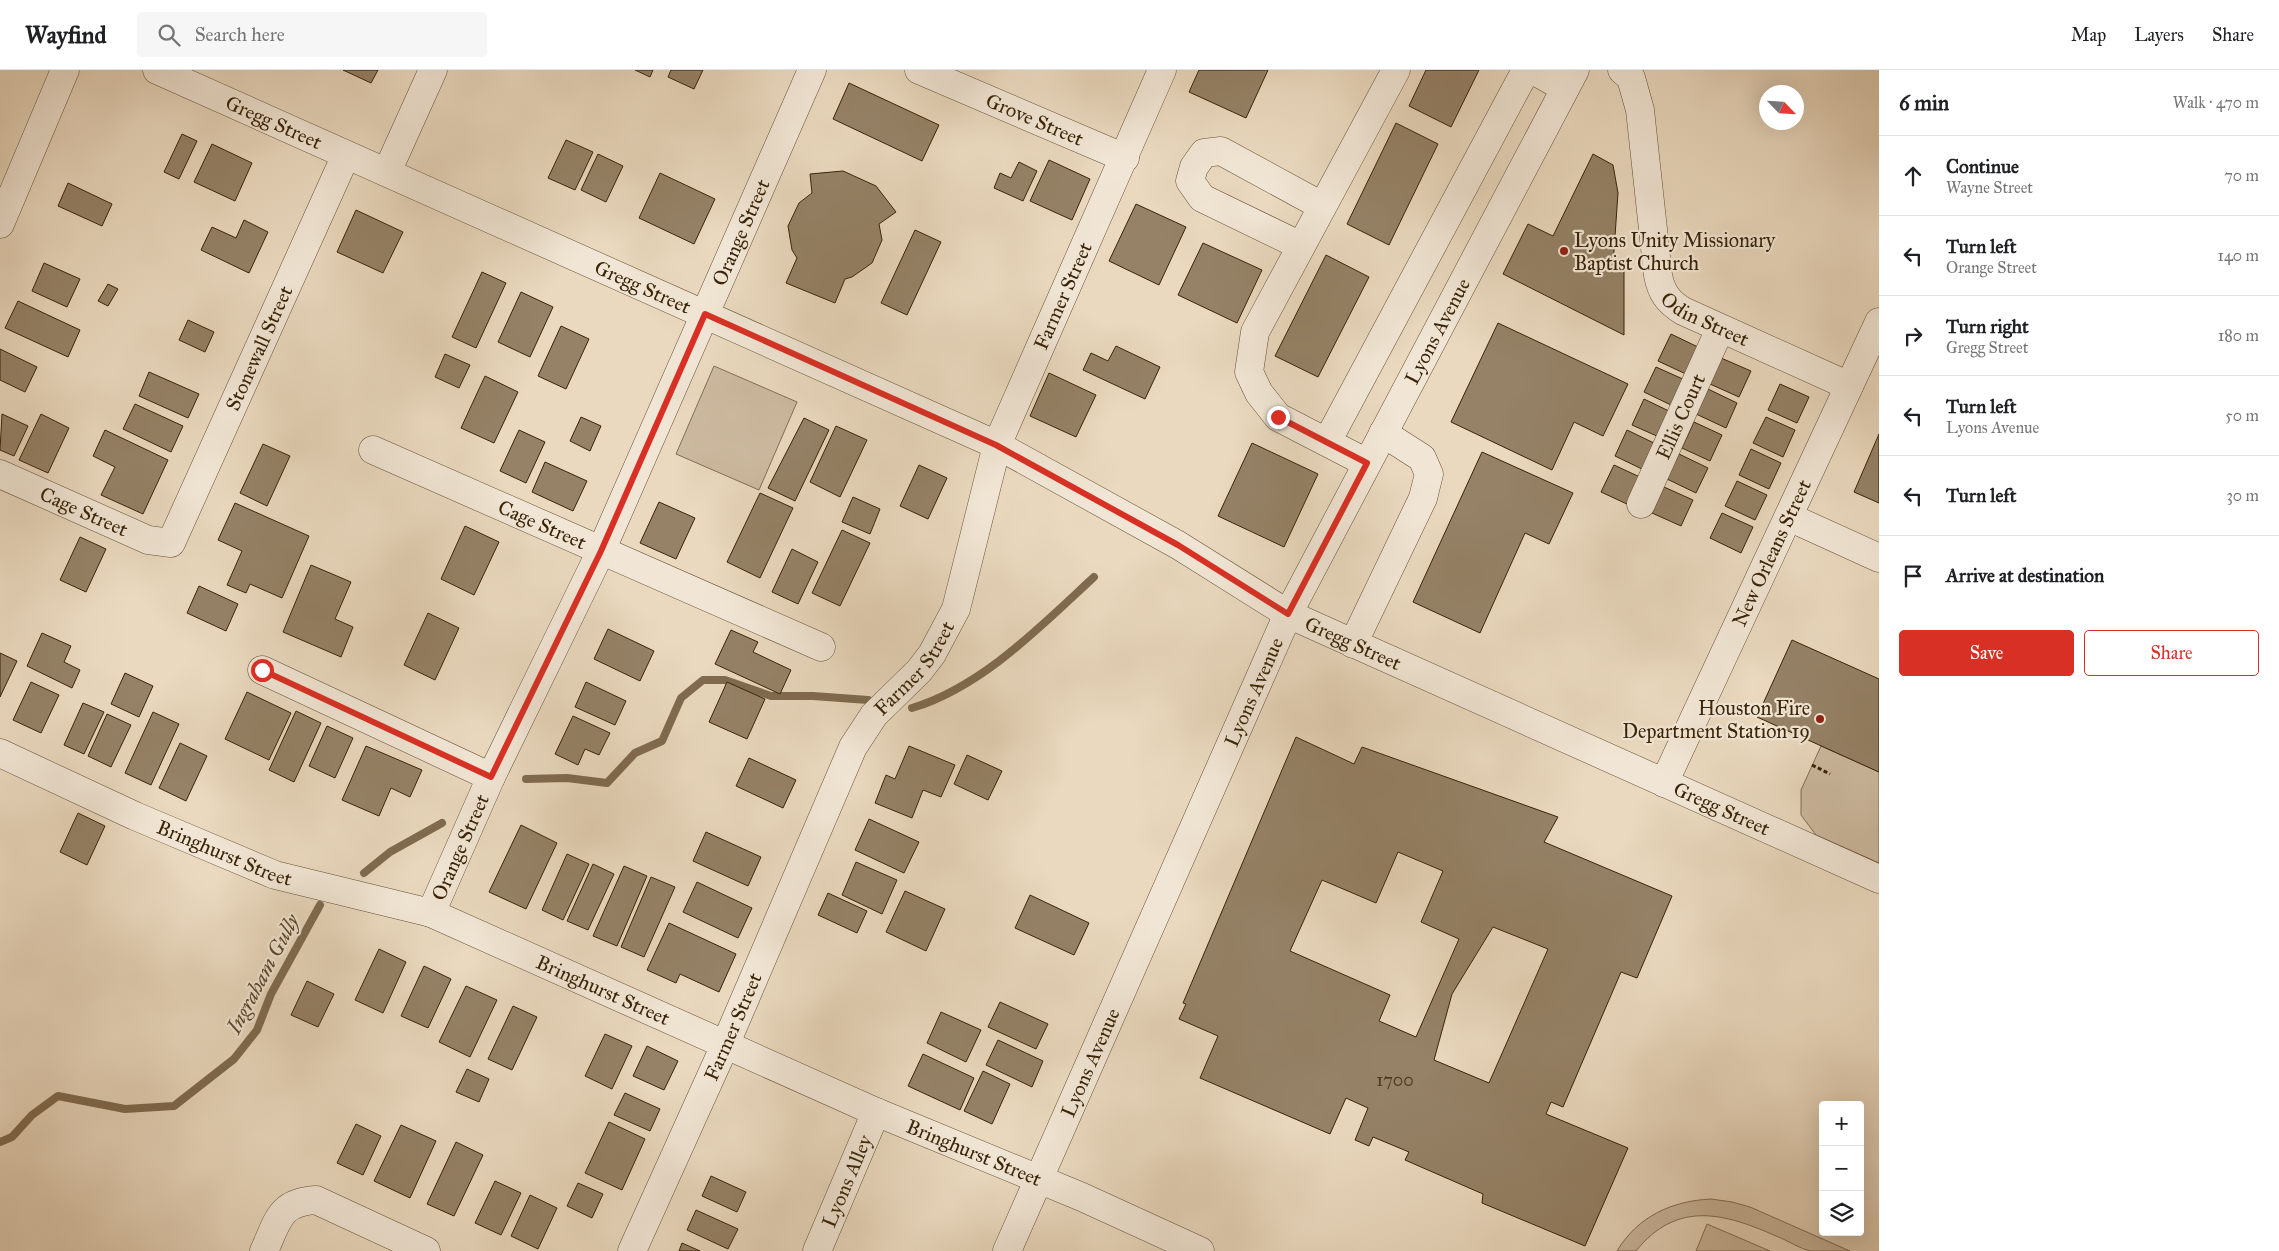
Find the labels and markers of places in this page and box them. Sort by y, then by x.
place label: Lyons Unity Missionary Baptist Church [1574,228,1776,275]
marker: Lyons Unity Missionary Baptist Church [1558,245,1570,257]
place label: Houston Fire Department Station 19 [1622,696,1810,743]
marker: Houston Fire Department Station 19 [1814,713,1826,725]

